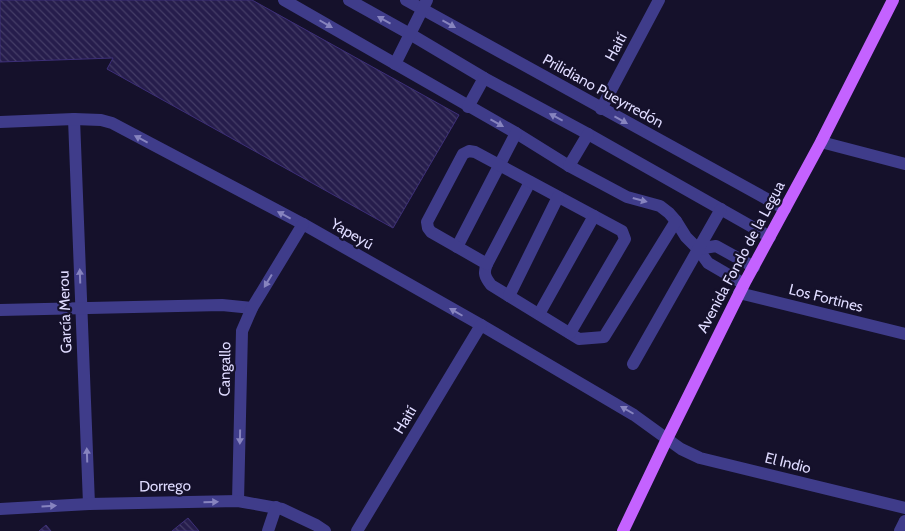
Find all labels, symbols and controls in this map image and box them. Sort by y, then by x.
one-way arrow [378,15,391,24]
one-way arrow [442,19,455,28]
one-way arrow [320,20,333,29]
street label: Haití [601,30,631,64]
street label: Prilidiano Pueyrredón [539,50,667,132]
one-way arrow [549,113,563,121]
one-way arrow [614,115,628,124]
one-way arrow [490,119,505,127]
one-way arrow [133,135,148,143]
street label: Avenida Fondo de la Legua [693,177,789,336]
one-way arrow [632,197,647,205]
one-way arrow [278,210,291,219]
street label: Yapeyú [327,214,376,253]
one-way arrow [75,267,83,283]
street label: García Merou [55,270,75,354]
one-way arrow [264,274,273,287]
street label: Los Fortines [787,280,865,316]
one-way arrow [450,307,463,316]
street label: Cangallo [216,341,234,397]
street label: Haití [390,403,420,437]
one-way arrow [621,406,634,415]
one-way arrow [236,429,244,445]
one-way arrow [82,447,90,463]
street label: El Indio [763,449,813,477]
street label: Dorrego [139,477,191,495]
one-way arrow [203,498,219,506]
one-way arrow [41,502,57,510]

